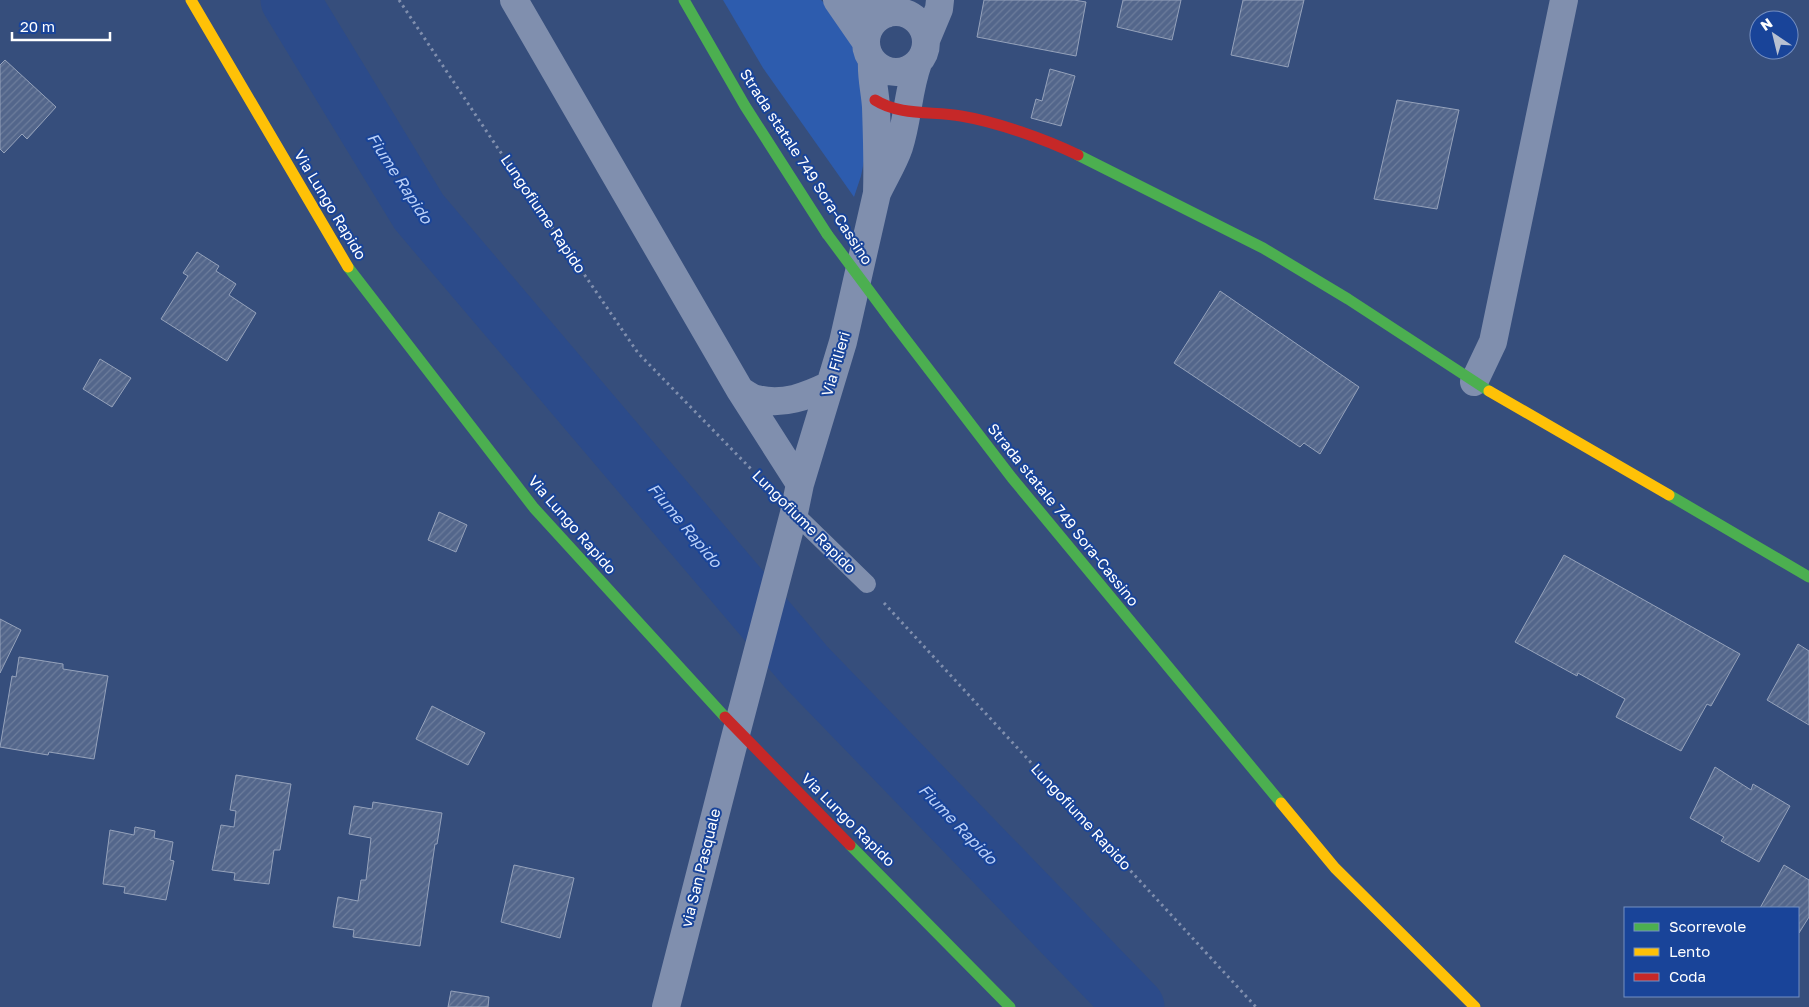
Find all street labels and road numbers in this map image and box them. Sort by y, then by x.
street label: Strada statale 749 Sora-Cassino [737,65,877,268]
street label: Via Lungo Rapido [291,146,371,263]
street label: Lungofiume Rapido [498,151,590,276]
street label: Via Filieri [817,329,853,398]
street label: Strada statale 749 Sora-Cassino [984,419,1143,609]
street label: Lungofiume Rapido [749,466,860,577]
street label: Via Lungo Rapido [525,471,620,577]
street label: Lungofiume Rapido [1028,759,1136,873]
street label: Via Lungo Rapido [798,769,899,870]
street label: via San Pasquale [677,806,724,929]

